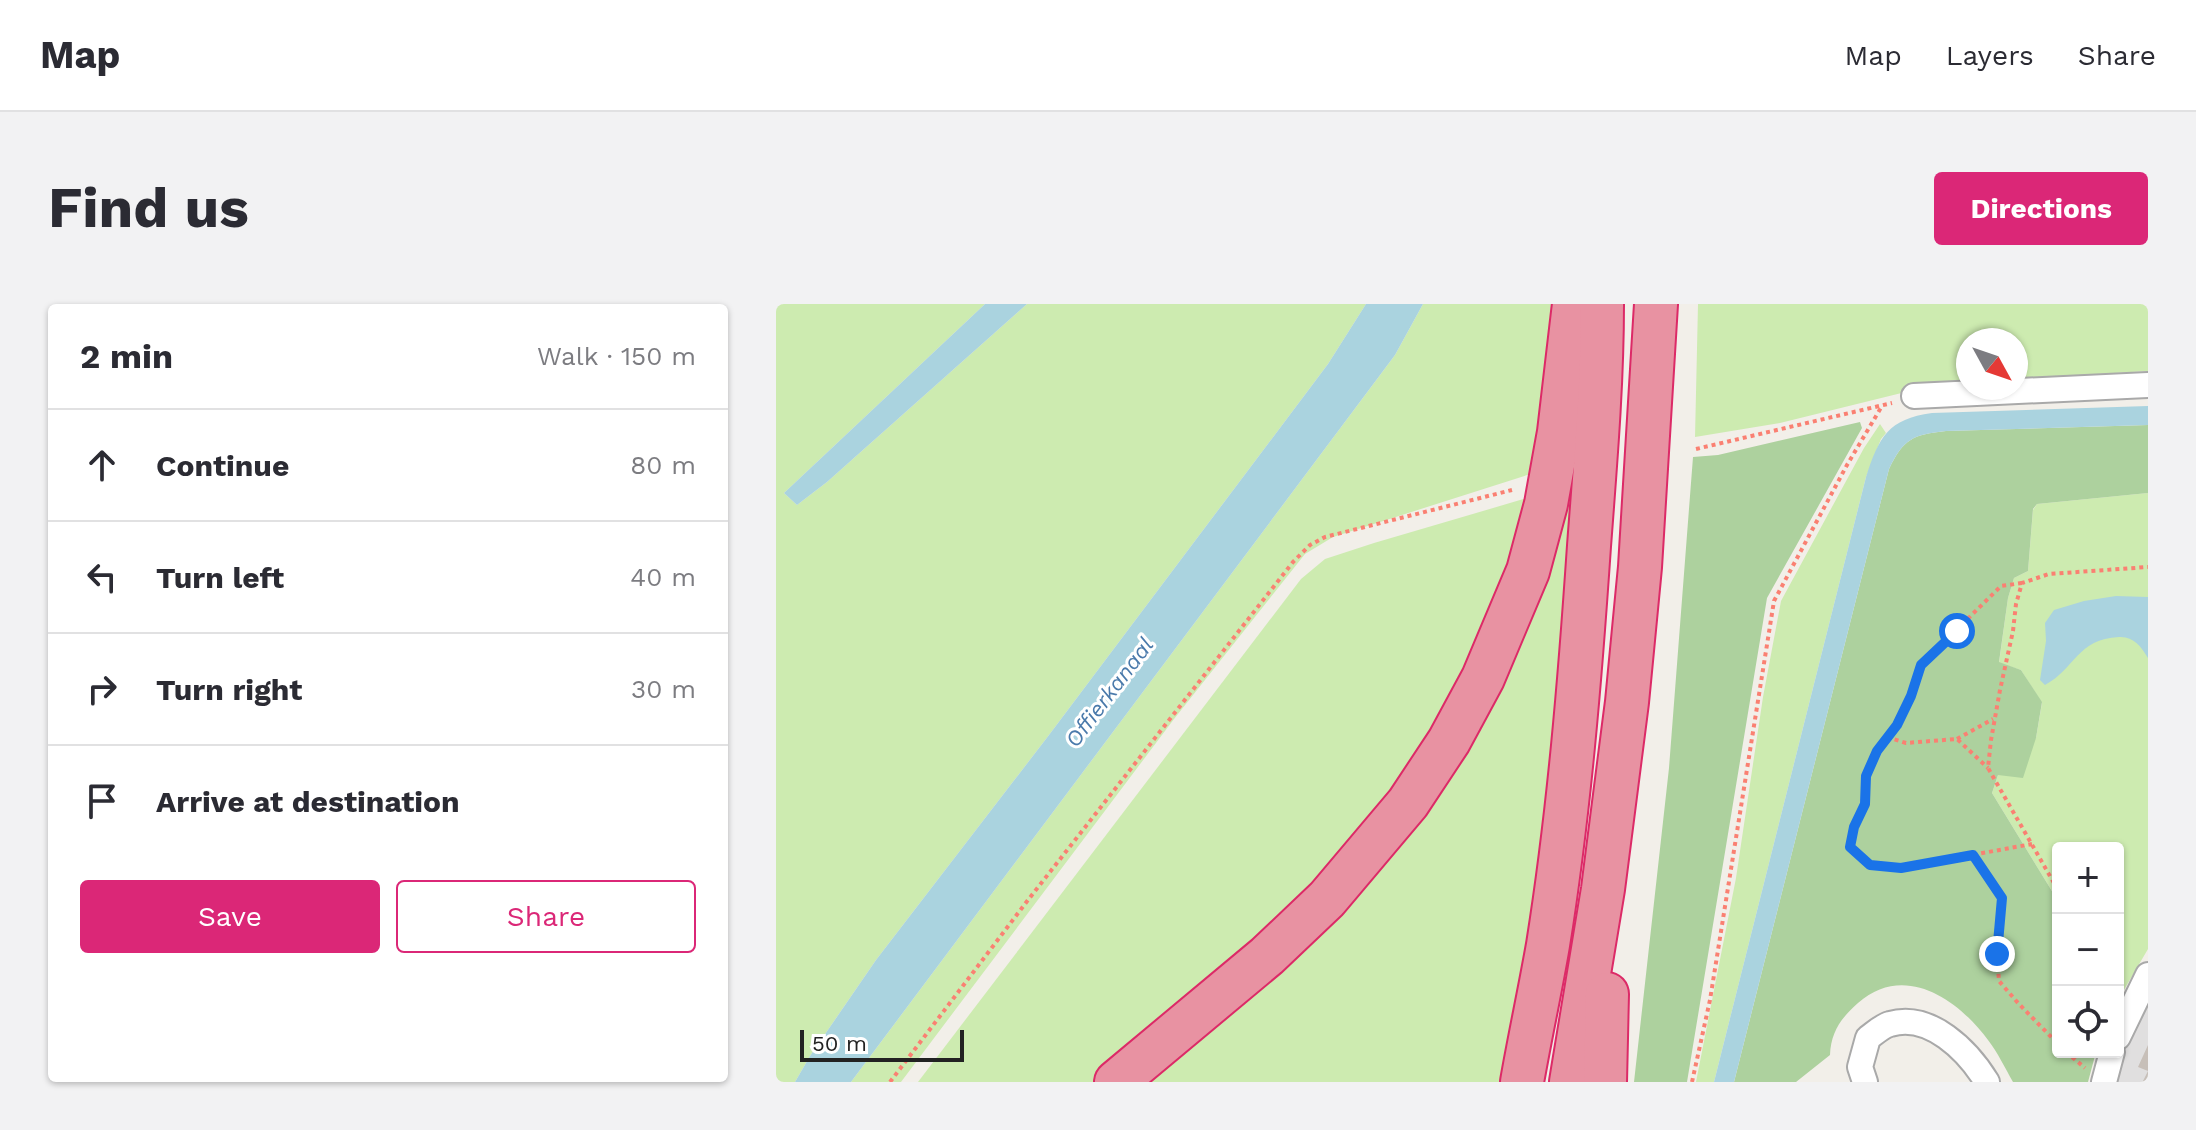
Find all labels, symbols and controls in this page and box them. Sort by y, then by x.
text: Map [40,33,120,77]
text: Map [1845,39,1902,72]
text: Layers [1946,39,2034,72]
text: Share [2078,39,2156,72]
button: Directions [1934,172,2148,245]
text: Find us [48,175,249,241]
north arrow [1956,328,2028,400]
text: 2 min [80,336,173,376]
text: Walk · 150 m [537,341,696,371]
icon: ahead [80,443,124,487]
text: Continue [156,448,289,483]
text: 80 m [630,450,696,480]
icon: left [80,555,124,599]
text: Turn left [156,560,284,595]
text: 40 m [630,562,696,592]
route start [1939,613,1975,649]
water label: Offierkanaal [1060,632,1159,752]
icon: right [80,667,124,711]
text: Turn right [156,672,302,707]
text: 30 m [631,674,696,704]
icon: arrive [80,779,124,823]
text: Arrive at destination [156,784,460,819]
map controls [2052,842,2124,1058]
button: + [2052,842,2124,914]
button: Save [80,880,380,953]
button: Share [396,880,696,953]
button: − [2052,914,2124,986]
route end [1979,936,2015,972]
button: locate [2052,986,2124,1058]
scale bar [800,1026,964,1062]
text: 50 m [812,1031,867,1056]

